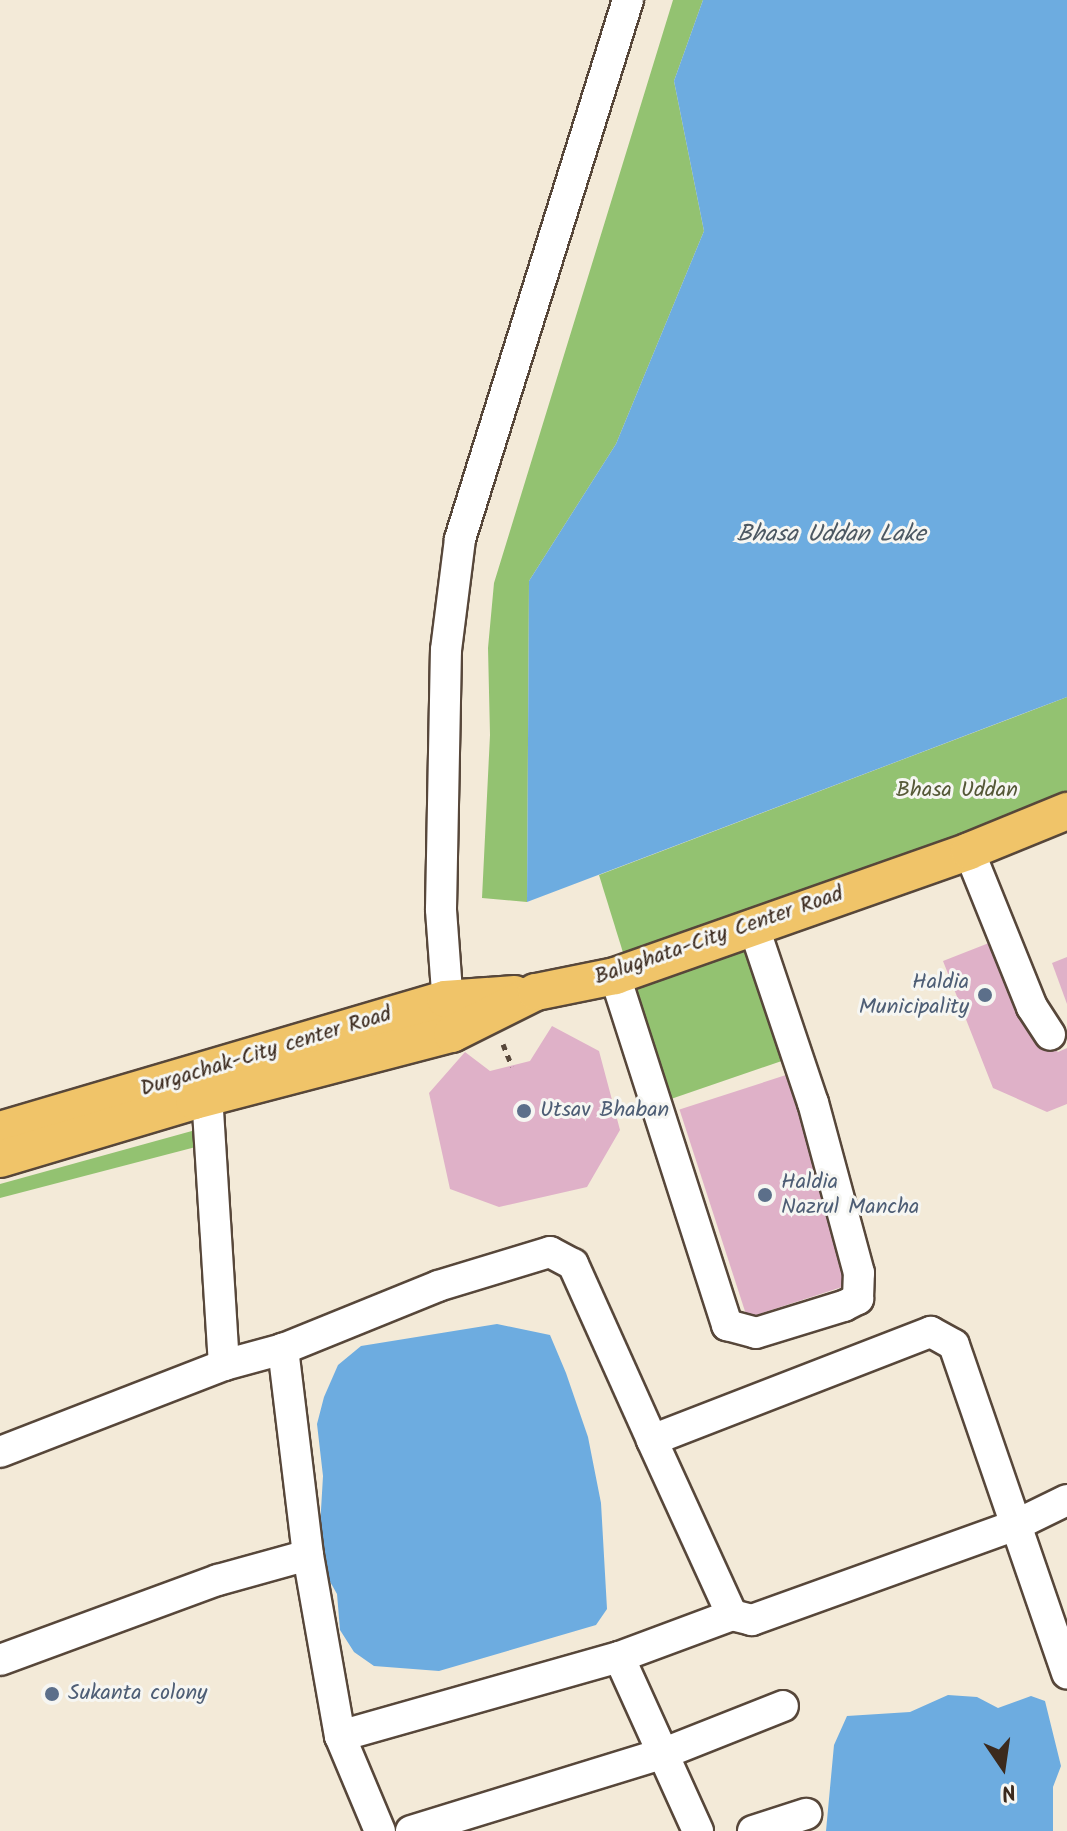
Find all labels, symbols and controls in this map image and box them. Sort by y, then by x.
water label: Bhasa Uddan Lake [737,521,925,549]
park label: Bhasa Uddan [896,778,1018,804]
street label: Balughata-City Center Road [591,881,847,991]
place label: Haldia Municipality [859,969,969,1020]
marker: Haldia Municipality [976,986,994,1004]
street label: Durgachak-City center Road [137,1001,395,1103]
place label: Utsav Bhaban [540,1098,669,1124]
marker: Utsav Bhaban [515,1102,533,1120]
place label: Haldia Nazrul Mancha [781,1169,919,1220]
marker: Haldia Nazrul Mancha [756,1186,774,1204]
place label: Sukanta colony [68,1681,207,1707]
marker: Sukanta colony [43,1685,61,1703]
north arrow [963,1727,1043,1807]
text: N [998,1772,1019,1809]

